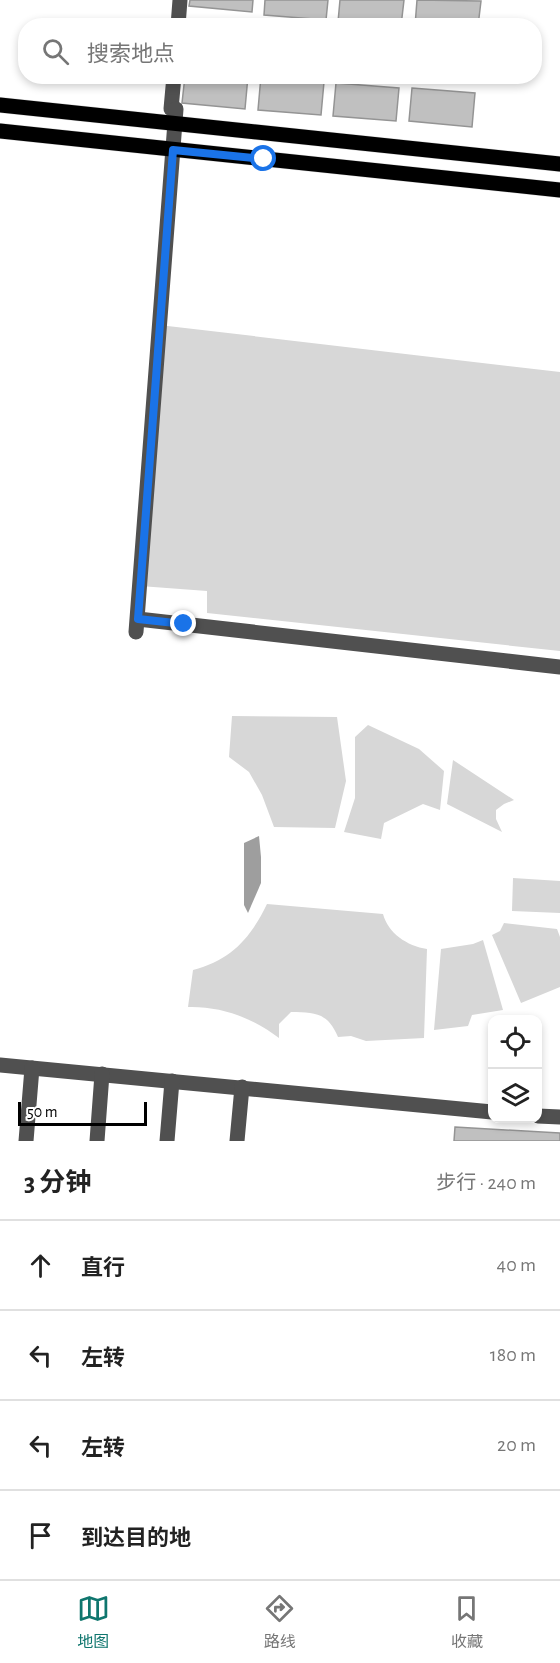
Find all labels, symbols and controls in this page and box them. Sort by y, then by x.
search box [18,18,542,84]
icon: search [39,35,72,68]
text: 搜索地点 [87,43,175,65]
route start [250,145,276,171]
route end [170,610,196,636]
map controls [488,1015,542,1123]
button: locate [488,1015,542,1069]
button: layers [488,1069,542,1123]
scale bar [18,1099,147,1126]
text: 50 m [27,1104,58,1120]
text: 3 分钟 [24,1170,91,1196]
text: 步行 · 240 m [436,1173,536,1193]
icon: ahead [24,1249,57,1282]
text: 40 m [497,1255,536,1275]
text: 直行 [81,1257,125,1279]
icon: left [24,1339,57,1372]
text: 180 m [490,1345,536,1365]
text: 左转 [81,1347,125,1369]
icon: left [24,1429,57,1462]
text: 20 m [497,1435,536,1455]
text: 左转 [81,1437,125,1459]
icon: arrive [24,1519,57,1552]
text: 到达目的地 [81,1527,191,1549]
tab: 地图 [77,1592,110,1652]
tab: 路线 [263,1592,296,1652]
tab: 收藏 [450,1592,483,1652]

